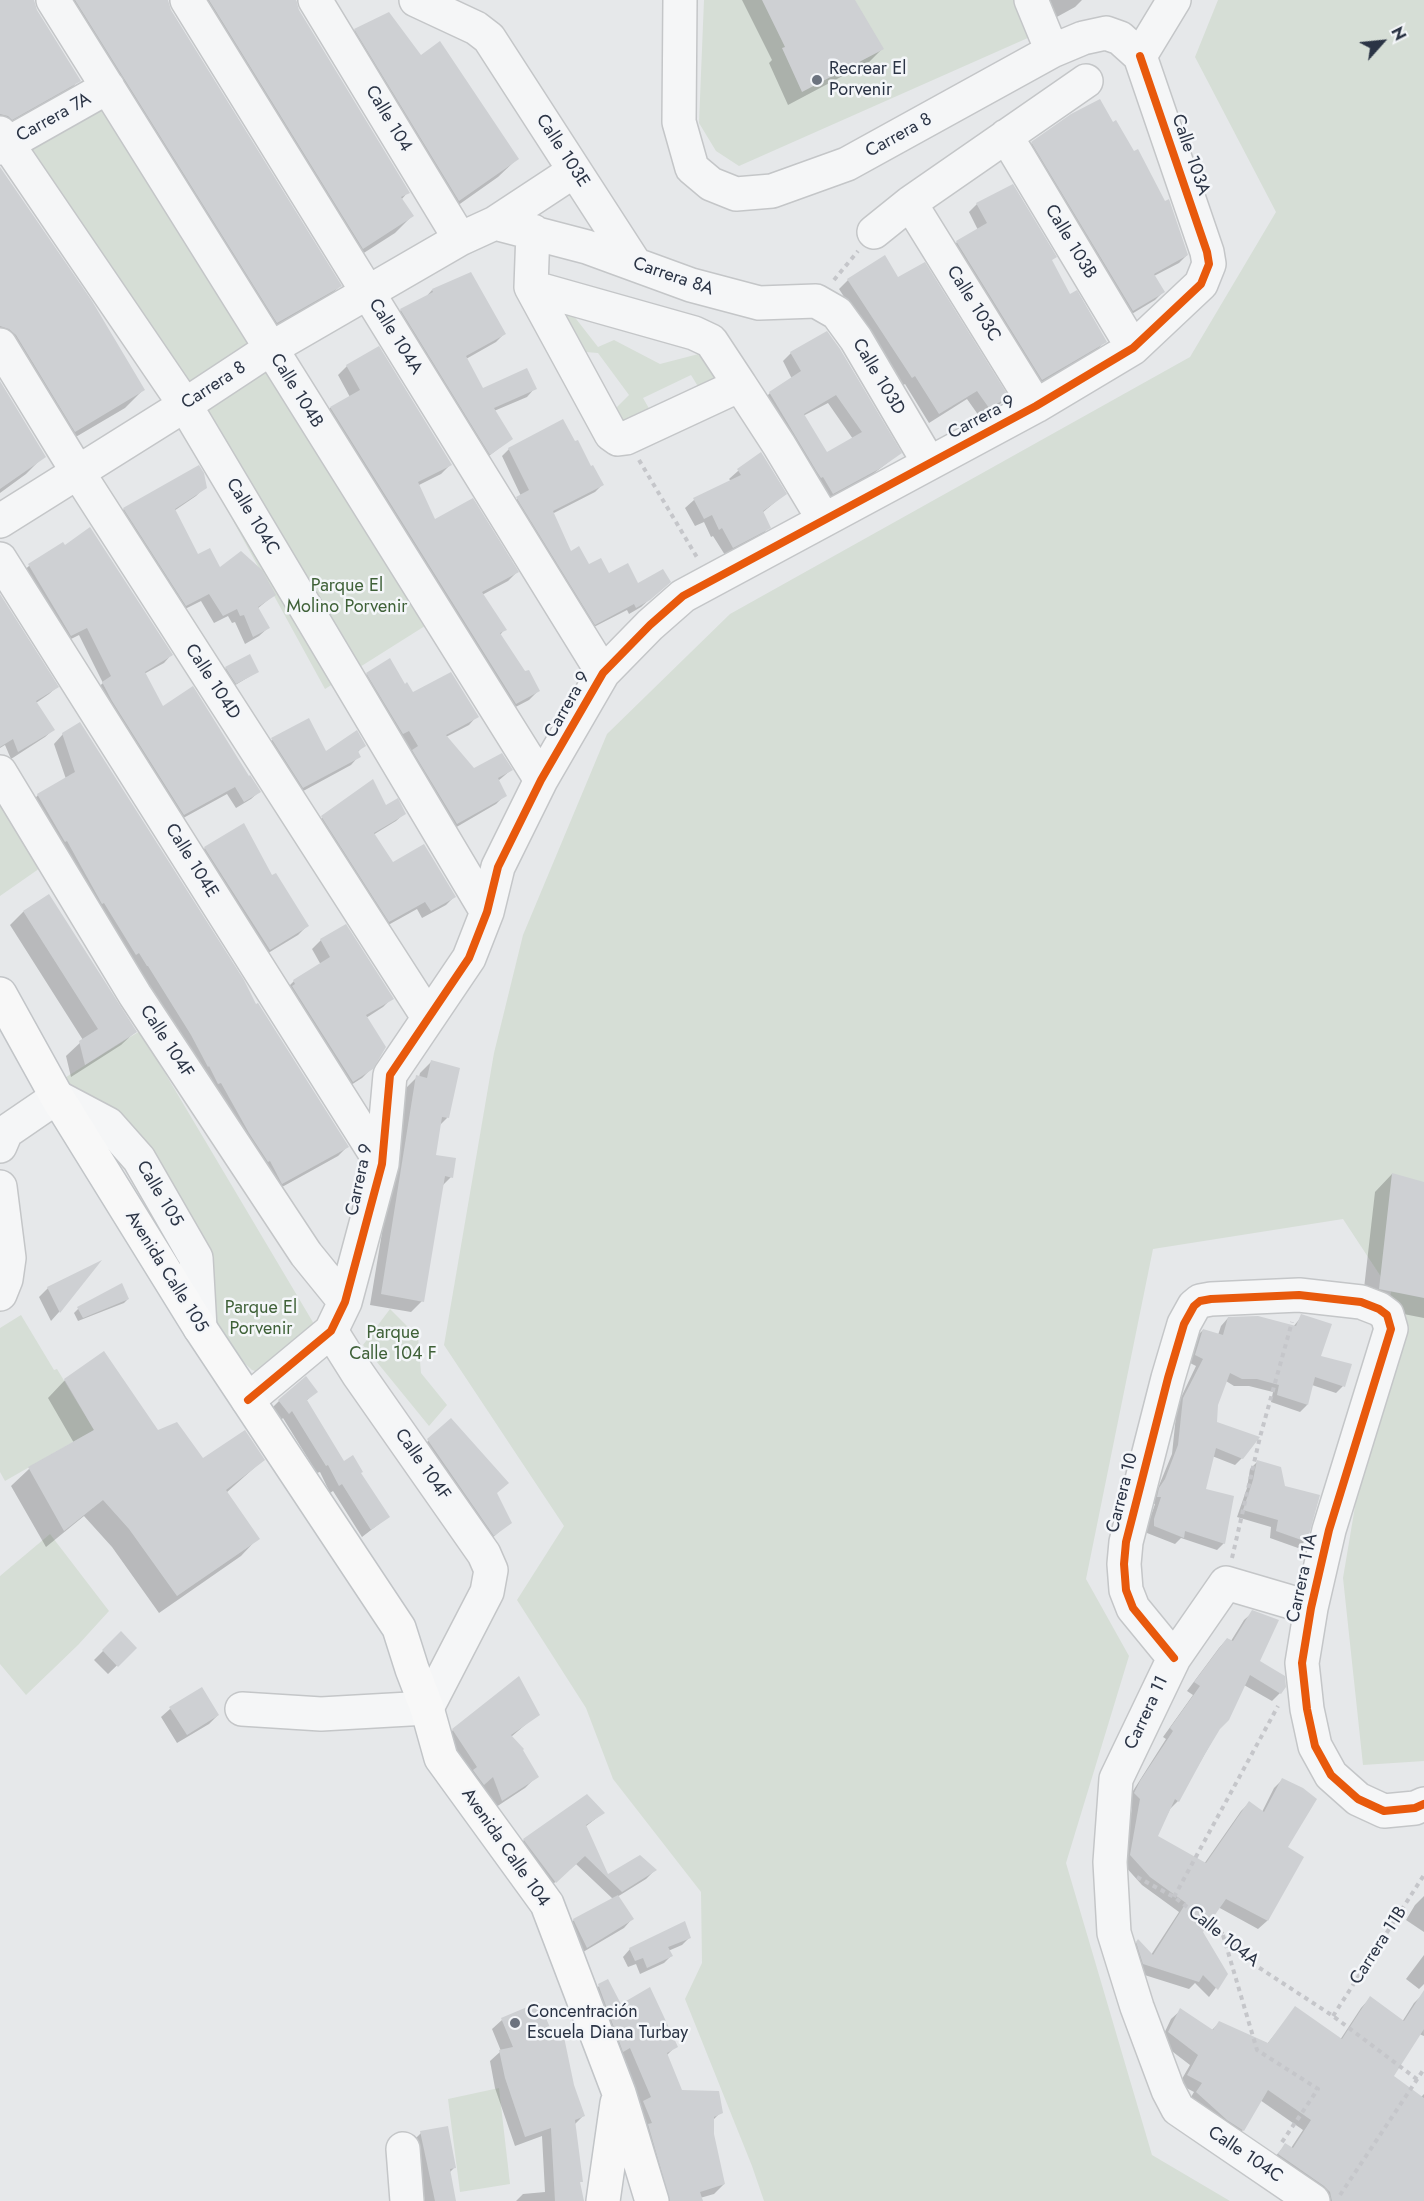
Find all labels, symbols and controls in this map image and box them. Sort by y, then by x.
north arrow [1352,12,1412,72]
text: N [1385,23,1412,44]
place label: Recrear El Porvenir [829,59,906,101]
marker: Recrear El Porvenir [810,73,824,87]
street label: Calle 104 [360,82,416,156]
street label: Carrera 7A [13,89,95,147]
street label: Carrera 8 [862,109,936,163]
street label: Calle 103E [530,110,594,192]
street label: Calle 103A [1166,112,1214,198]
street label: Calle 103B [1039,201,1101,283]
street label: Carrera 8A [630,253,716,301]
street label: Calle 103C [941,262,1005,346]
street label: Calle 104A [363,295,427,379]
street label: Calle 103D [847,335,909,419]
street label: Calle 104B [265,350,327,432]
street label: Carrera 8 [178,357,250,415]
street label: Carrera 9 [945,391,1019,445]
street label: Calle 104C [221,475,283,559]
park label: Parque El Molino Porvenir [287,576,407,618]
street label: Calle 104D [180,640,244,724]
street label: Carrera 9 [540,668,596,742]
street label: Calle 104E [160,820,222,902]
street label: Calle 104F [135,1002,197,1082]
street label: Carrera 9 [342,1142,378,1218]
street label: Calle 105 [131,1157,187,1231]
street label: Avenida Calle 105 [120,1207,212,1337]
park label: Parque El Porvenir [225,1298,297,1340]
park label: Parque Calle 104 F [349,1323,437,1366]
street label: Calle 104F [390,1425,454,1505]
street label: Carrera 10 [1103,1451,1143,1535]
street label: Carrera 11A [1283,1531,1323,1625]
street label: Carrera 11 [1121,1673,1173,1753]
street label: Avenida Calle 104 [456,1785,554,1911]
street label: Calle 104A [1183,1902,1263,1972]
street label: Carrera 11B [1346,1903,1412,1989]
place label: Concentración Escuela Diana Turbay [527,2002,688,2044]
marker: Concentración Escuela Diana Turbay [508,2016,522,2030]
street label: Calle 104C [1203,2122,1287,2188]

